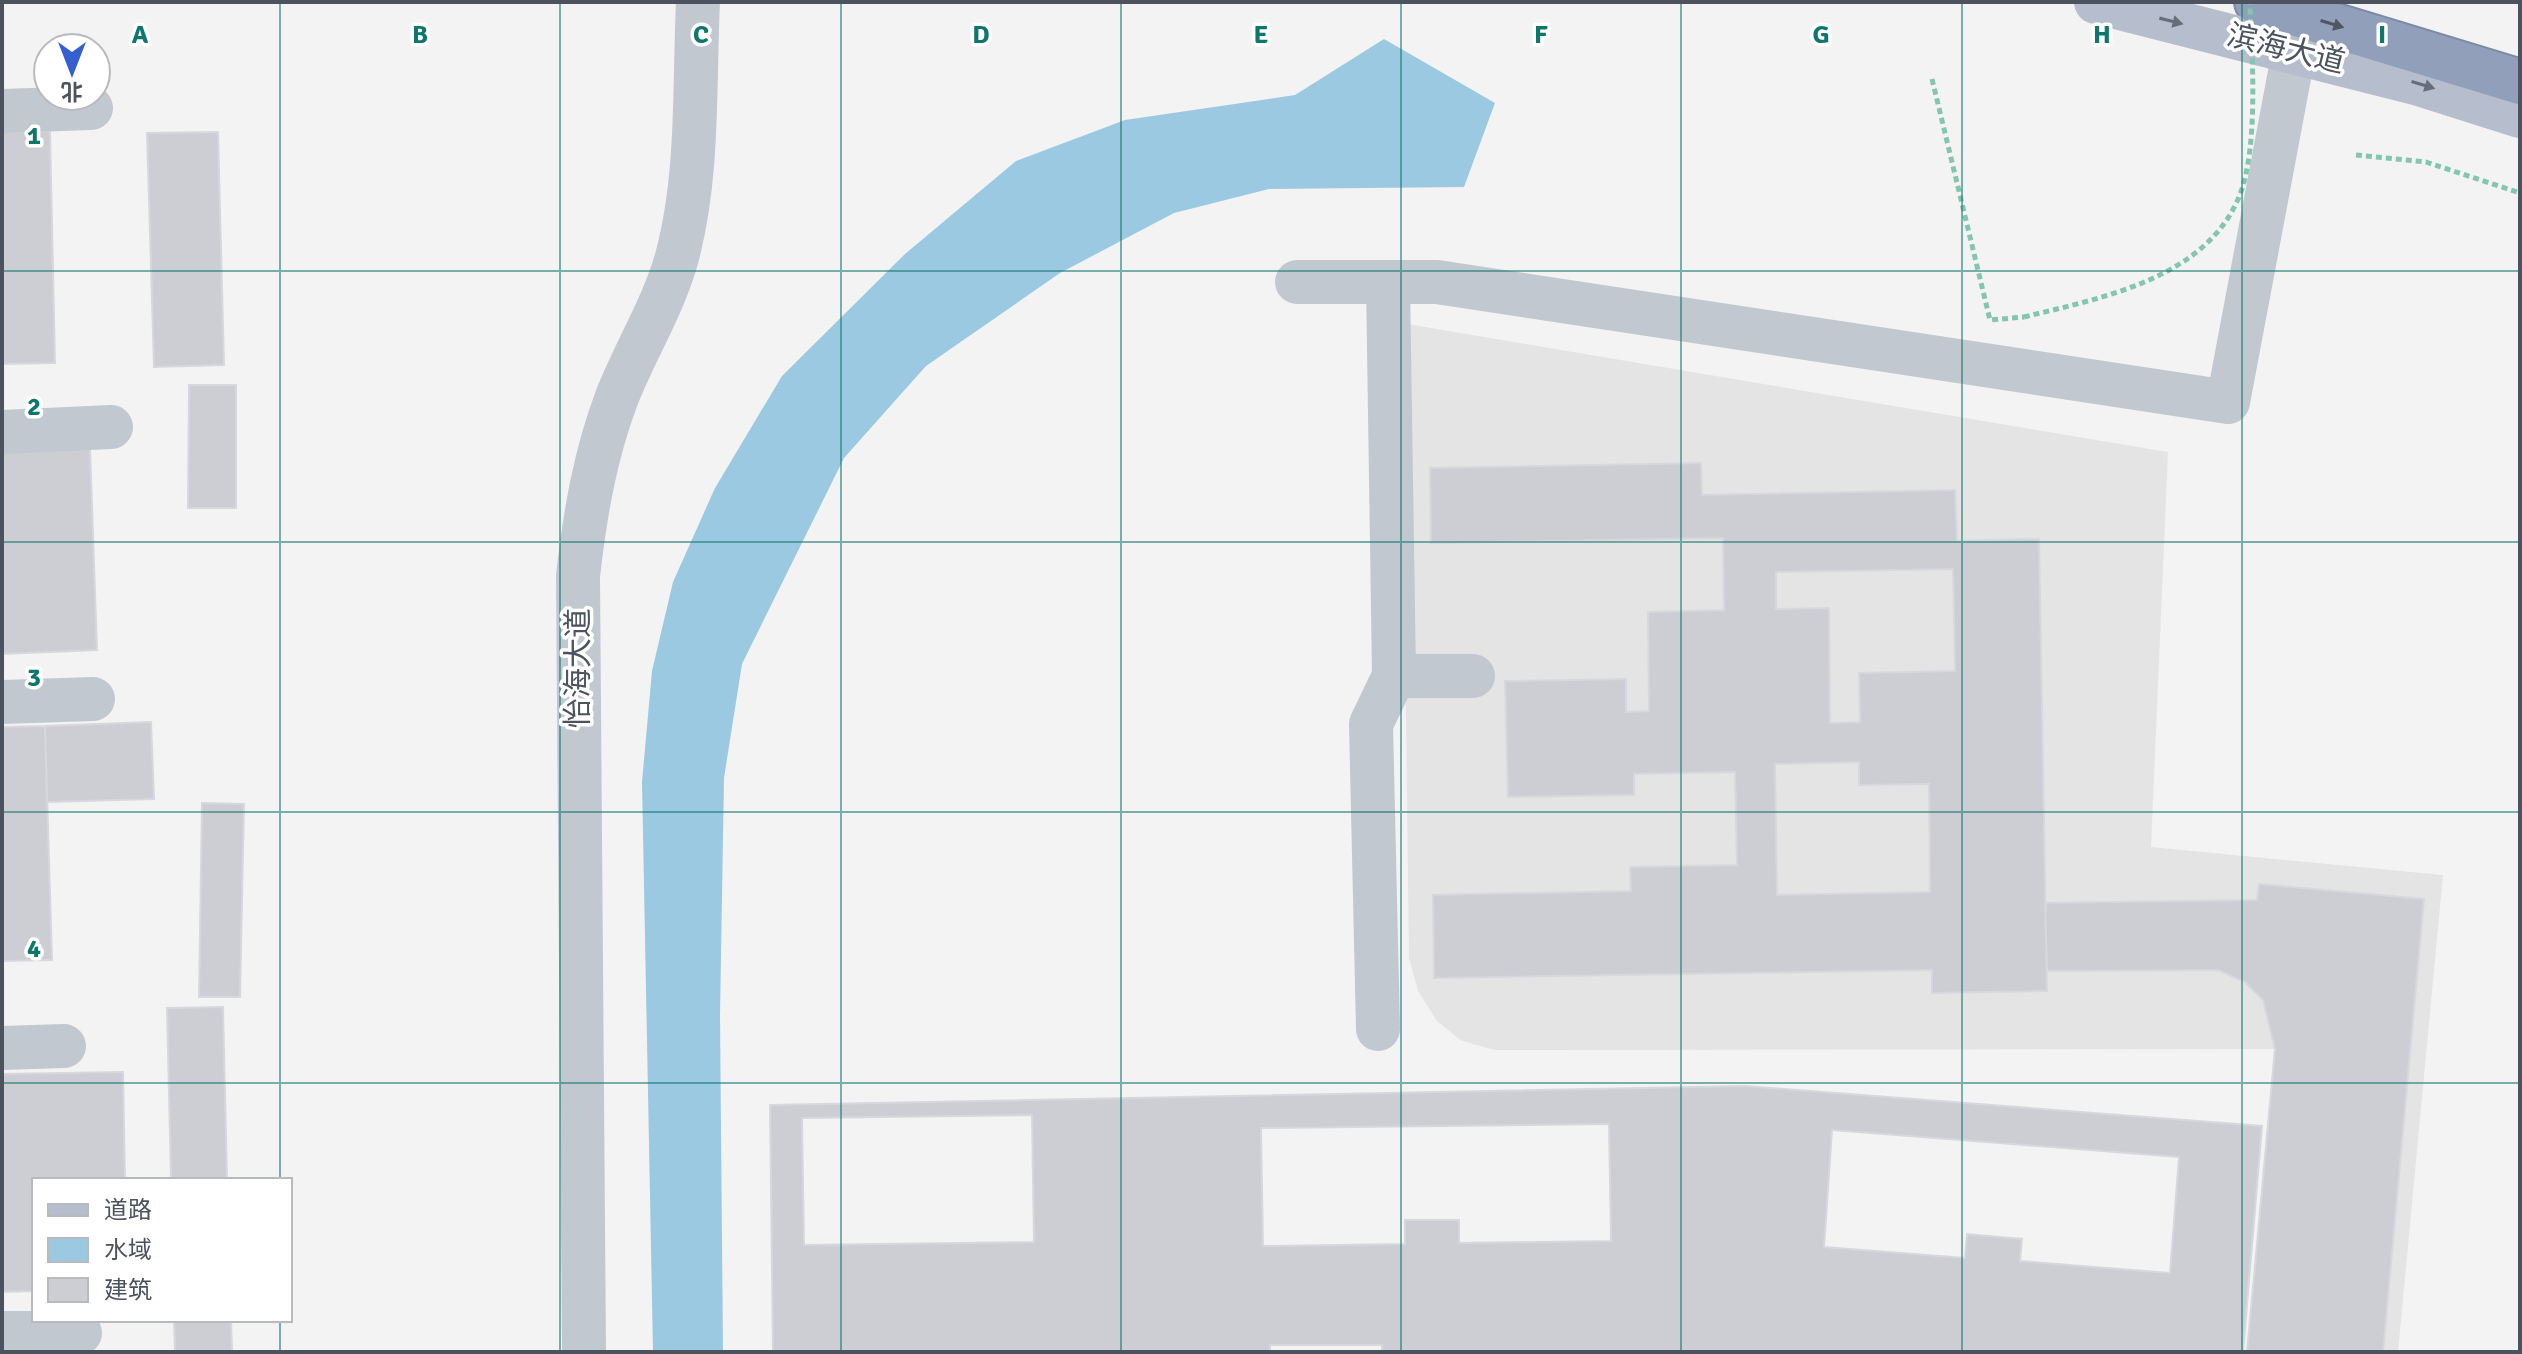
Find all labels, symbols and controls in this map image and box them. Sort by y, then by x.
one-way arrow [2159,15,2184,27]
street label: 滨海大道 [2223,17,2349,81]
one-way arrow [2320,18,2344,31]
text: A [132,19,149,51]
text: B [412,19,428,51]
text: C [693,19,709,51]
text: D [972,19,990,51]
text: E [1254,19,1268,51]
text: F [1534,19,1548,51]
text: G [1812,19,1830,51]
text: H [2093,19,2111,51]
text: I [2378,19,2386,51]
north arrow [32,32,112,112]
text: 北 [61,78,83,105]
one-way arrow [2412,79,2436,92]
text: 1 [27,120,41,152]
text: 2 [27,391,41,423]
street label: 怡海大道 [560,608,597,728]
text: 3 [27,662,41,694]
text: 4 [27,933,41,965]
legend [32,1178,292,1322]
text: 道路 [104,1195,152,1225]
text: 水域 [104,1235,152,1265]
text: 建筑 [104,1275,152,1305]

